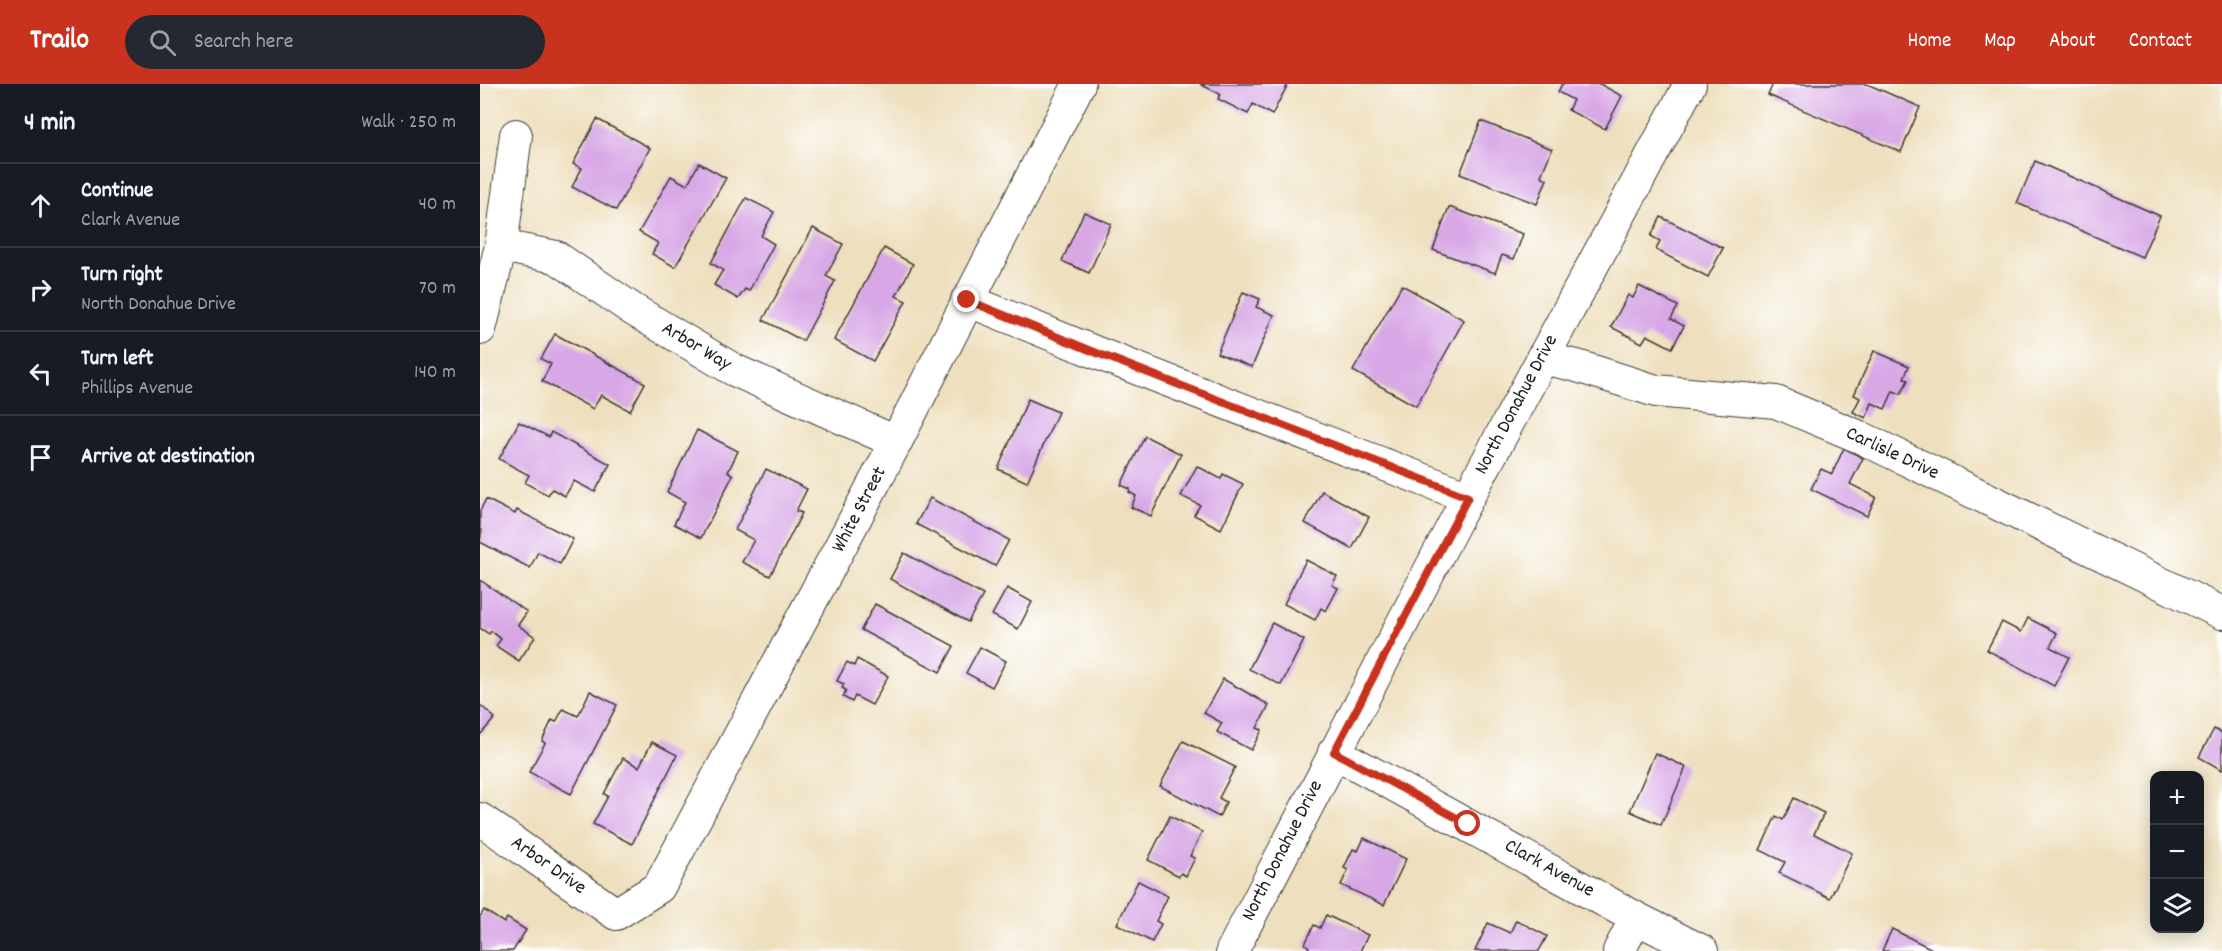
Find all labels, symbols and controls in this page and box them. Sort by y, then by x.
search box [125,15,545,69]
text: Trailo [30,22,89,62]
icon: search [146,26,179,59]
text: Search here [194,27,293,58]
text: Home [1907,27,1951,57]
text: Map [1984,27,2016,57]
text: About [2049,27,2096,57]
text: Contact [2129,27,2192,57]
text: 4 min [24,105,75,142]
text: Walk · 250 m [361,109,456,137]
text: Continue [81,176,153,207]
icon: ahead [24,189,57,222]
text: 40 m [418,191,456,219]
text: Clark Avenue [81,207,180,235]
text: Turn right [81,260,163,291]
icon: right [24,273,57,306]
text: 70 m [419,275,456,303]
route end [953,286,979,312]
text: North Donahue Drive [81,291,236,319]
street label: Arbor Way [656,315,737,379]
street label: North Donahue Drive [1468,330,1566,480]
text: Turn left [81,344,153,375]
icon: left [24,357,57,390]
text: 140 m [414,359,456,387]
text: Phillips Avenue [81,375,193,403]
street label: Carlisle Drive [1841,420,1944,488]
icon: arrive [24,441,57,474]
text: Arrive at destination [81,442,255,473]
street label: White Street [826,462,894,558]
map controls [2150,771,2204,933]
button: + [2150,771,2204,825]
street label: North Donahue Drive [1235,775,1331,926]
route start [1454,810,1480,836]
button: − [2150,825,2204,879]
street label: Arbor Drive [505,830,592,902]
street label: Clark Avenue [1499,833,1599,905]
button: layers [2150,879,2204,933]

